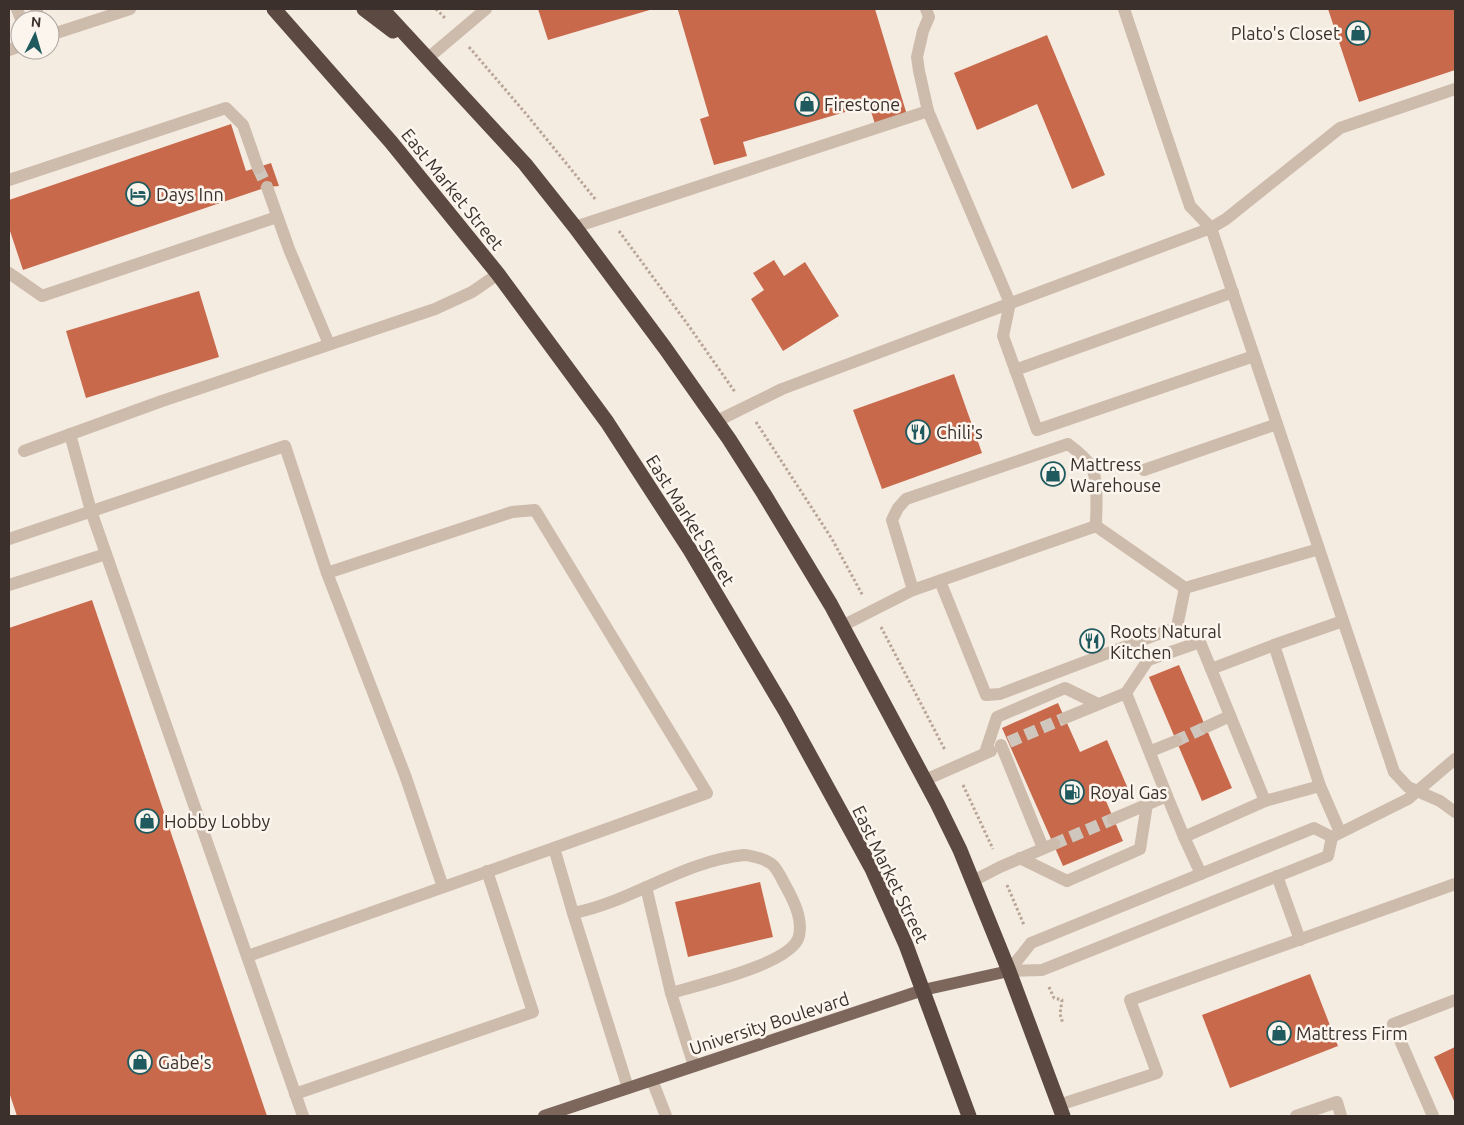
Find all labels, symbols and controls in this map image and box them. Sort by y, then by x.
north arrow [10,10,60,60]
text: N [30,14,42,30]
shop icon: Plato's Closet [1345,20,1371,46]
place label: Plato's Closet [1231,23,1340,43]
shop icon: Firestone [794,91,820,117]
place label: Firestone [824,94,900,114]
street label: East Market Street [398,124,508,254]
hotel icon: Days Inn [125,181,151,207]
place label: Days Inn [156,184,224,204]
restaurant icon: Chili's [905,419,931,445]
place label: Chili's [936,422,983,442]
street label: East Market Street [643,451,739,589]
place label: Mattress Warehouse [1070,454,1161,495]
shop icon: Mattress Warehouse [1040,461,1066,487]
place label: Roots Natural Kitchen [1110,621,1222,662]
restaurant icon: Roots Natural Kitchen [1079,628,1105,654]
fuel station icon: Royal Gas [1059,779,1085,805]
place label: Royal Gas [1090,782,1168,802]
street label: East Market Street [849,802,933,946]
shop icon: Hobby Lobby [134,808,160,834]
place label: Hobby Lobby [164,811,271,831]
street label: University Boulevard [687,988,851,1058]
shop icon: Mattress Firm [1266,1020,1292,1046]
place label: Mattress Firm [1296,1023,1408,1043]
shop icon: Gabe's [127,1049,153,1075]
place label: Gabe's [158,1052,212,1072]

